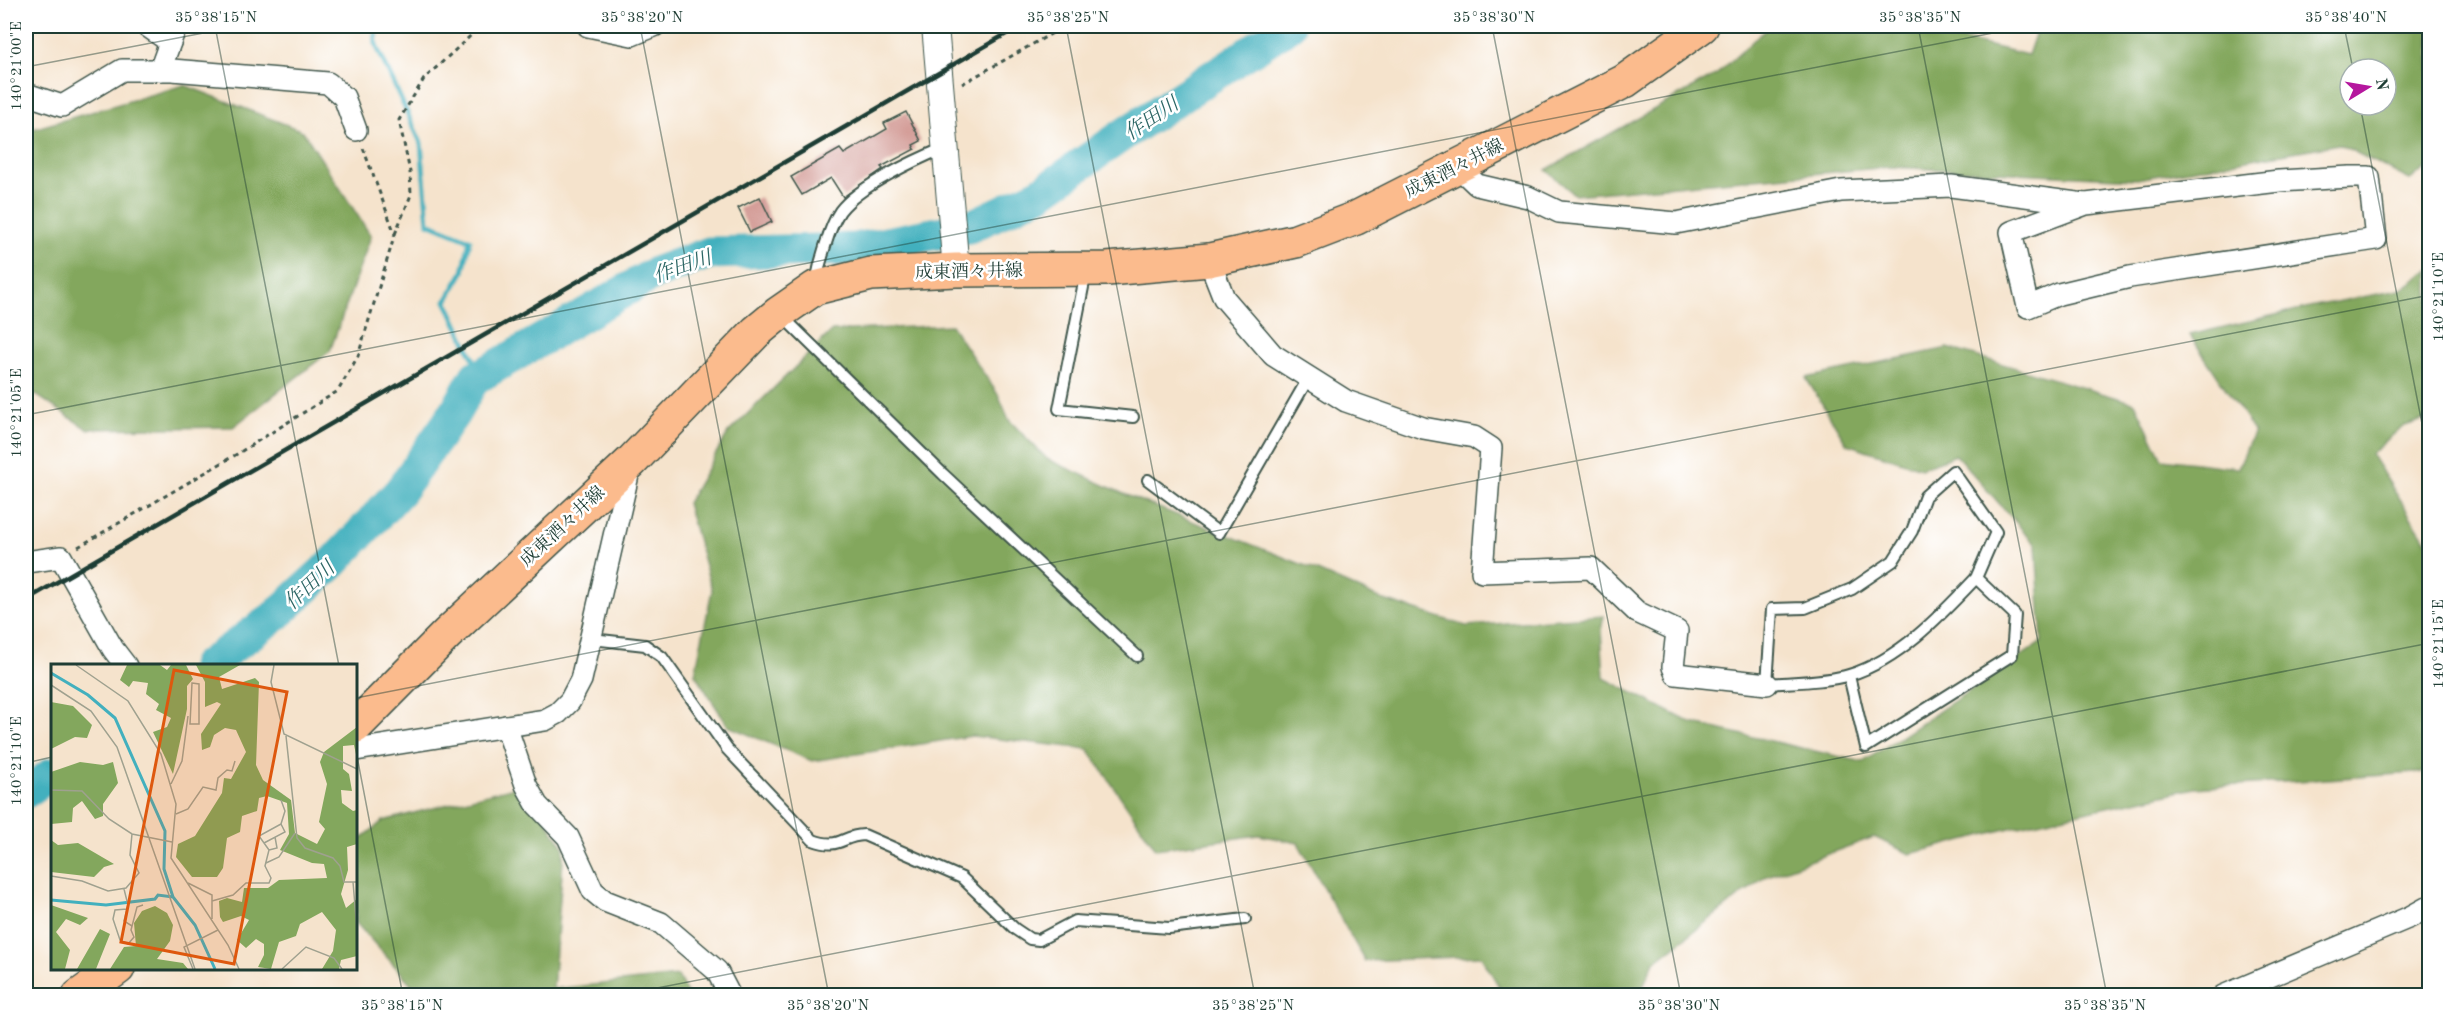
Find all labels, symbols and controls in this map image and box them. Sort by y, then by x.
text: 35°38'15"N [175,11,257,26]
text: 35°38'20"N [601,11,683,26]
text: 35°38'25"N [1027,11,1109,26]
text: 35°38'30"N [1453,11,1535,26]
text: 35°38'35"N [1879,11,1961,26]
text: 35°38'40"N [2305,11,2387,26]
text: 140°21'00"E [10,21,25,111]
north arrow [2338,57,2398,117]
text: N [2372,77,2390,93]
water label: 作田川 [1121,92,1184,145]
street label: 成東酒々井線 [1401,135,1507,201]
water label: 作田川 [650,246,716,287]
text: 140°21'10"E [2432,252,2447,342]
street label: 成東酒々井線 [915,260,1023,282]
text: 140°21'05"E [10,368,25,458]
street label: 成東酒々井線 [516,482,608,570]
water label: 作田川 [280,556,341,614]
text: 140°21'15"E [2432,599,2447,689]
inset map [51,664,357,970]
text: 140°21'10"E [10,716,25,806]
text: 35°38'15"N [361,999,443,1014]
text: 35°38'20"N [787,999,869,1014]
text: 35°38'25"N [1212,999,1294,1014]
text: 35°38'30"N [1638,999,1720,1014]
text: 35°38'35"N [2064,999,2146,1014]

